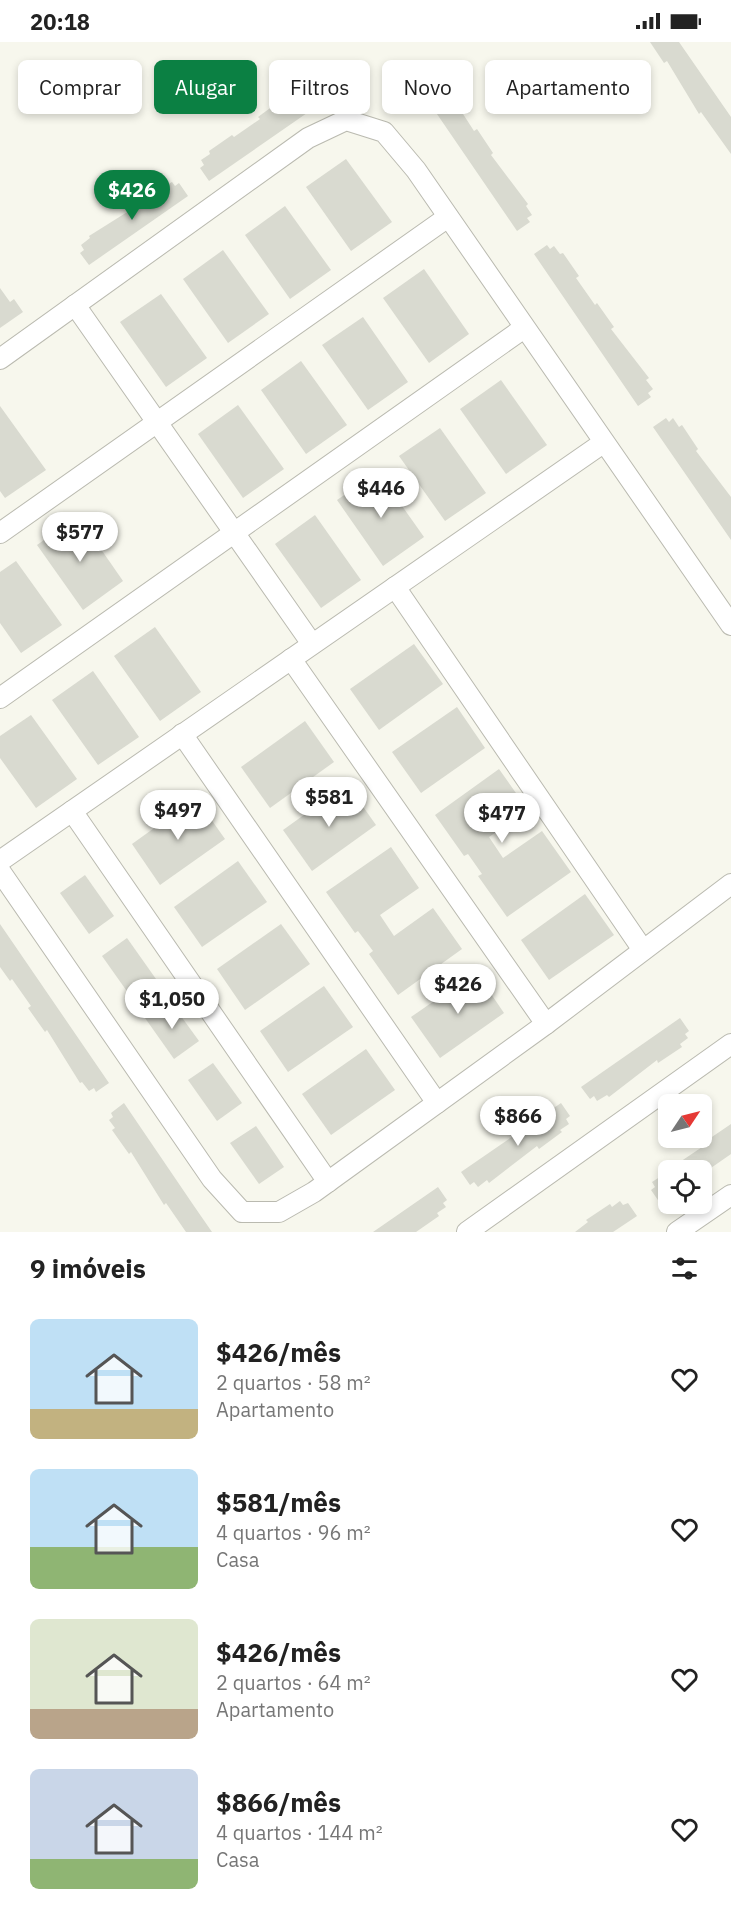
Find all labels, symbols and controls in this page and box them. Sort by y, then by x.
text: 20:18 [30,7,90,36]
chip: Comprar [18,60,142,114]
chip: Alugar [154,60,257,114]
chip: Filtros [269,60,370,114]
chip: Novo [382,60,473,114]
chip: Apartamento [485,60,651,114]
pin: $426 [96,170,168,221]
text: $426 [108,176,156,203]
pin: $446 [345,468,417,519]
text: $446 [357,474,405,501]
pin: $577 [44,512,116,563]
text: $577 [56,518,104,545]
pin: $581 [293,777,365,828]
text: $581 [305,783,353,810]
pin: $497 [142,790,214,841]
pin: $477 [466,793,538,844]
text: $497 [154,796,202,823]
text: $477 [478,799,526,826]
pin: $426 [422,964,494,1015]
text: $426 [434,970,482,997]
pin: $1,050 [123,979,221,1030]
text: $1,050 [139,985,205,1012]
north arrow [658,1094,712,1148]
map controls [658,1094,712,1214]
pin: $866 [482,1096,554,1147]
text: $866 [494,1102,542,1129]
button: locate [658,1160,712,1214]
text: 9 imóveis [30,1251,146,1285]
icon: filters [668,1252,701,1285]
text: $426/mês [216,1335,341,1369]
icon: home [78,1343,150,1415]
icon: heart [668,1363,701,1396]
text: 2 quartos · 58 m² [216,1369,371,1396]
text: Apartamento [216,1396,334,1423]
text: $581/mês [216,1485,341,1519]
icon: home [78,1493,150,1565]
icon: heart [668,1513,701,1546]
text: 4 quartos · 96 m² [216,1519,371,1546]
text: Casa [216,1546,260,1573]
text: $426/mês [216,1635,341,1669]
icon: home [78,1643,150,1715]
icon: heart [668,1663,701,1696]
text: 2 quartos · 64 m² [216,1669,371,1696]
text: Apartamento [216,1696,334,1723]
text: $866/mês [216,1785,341,1819]
icon: home [78,1793,150,1865]
icon: heart [668,1813,701,1846]
text: 4 quartos · 144 m² [216,1819,383,1846]
text: Casa [216,1846,260,1873]

